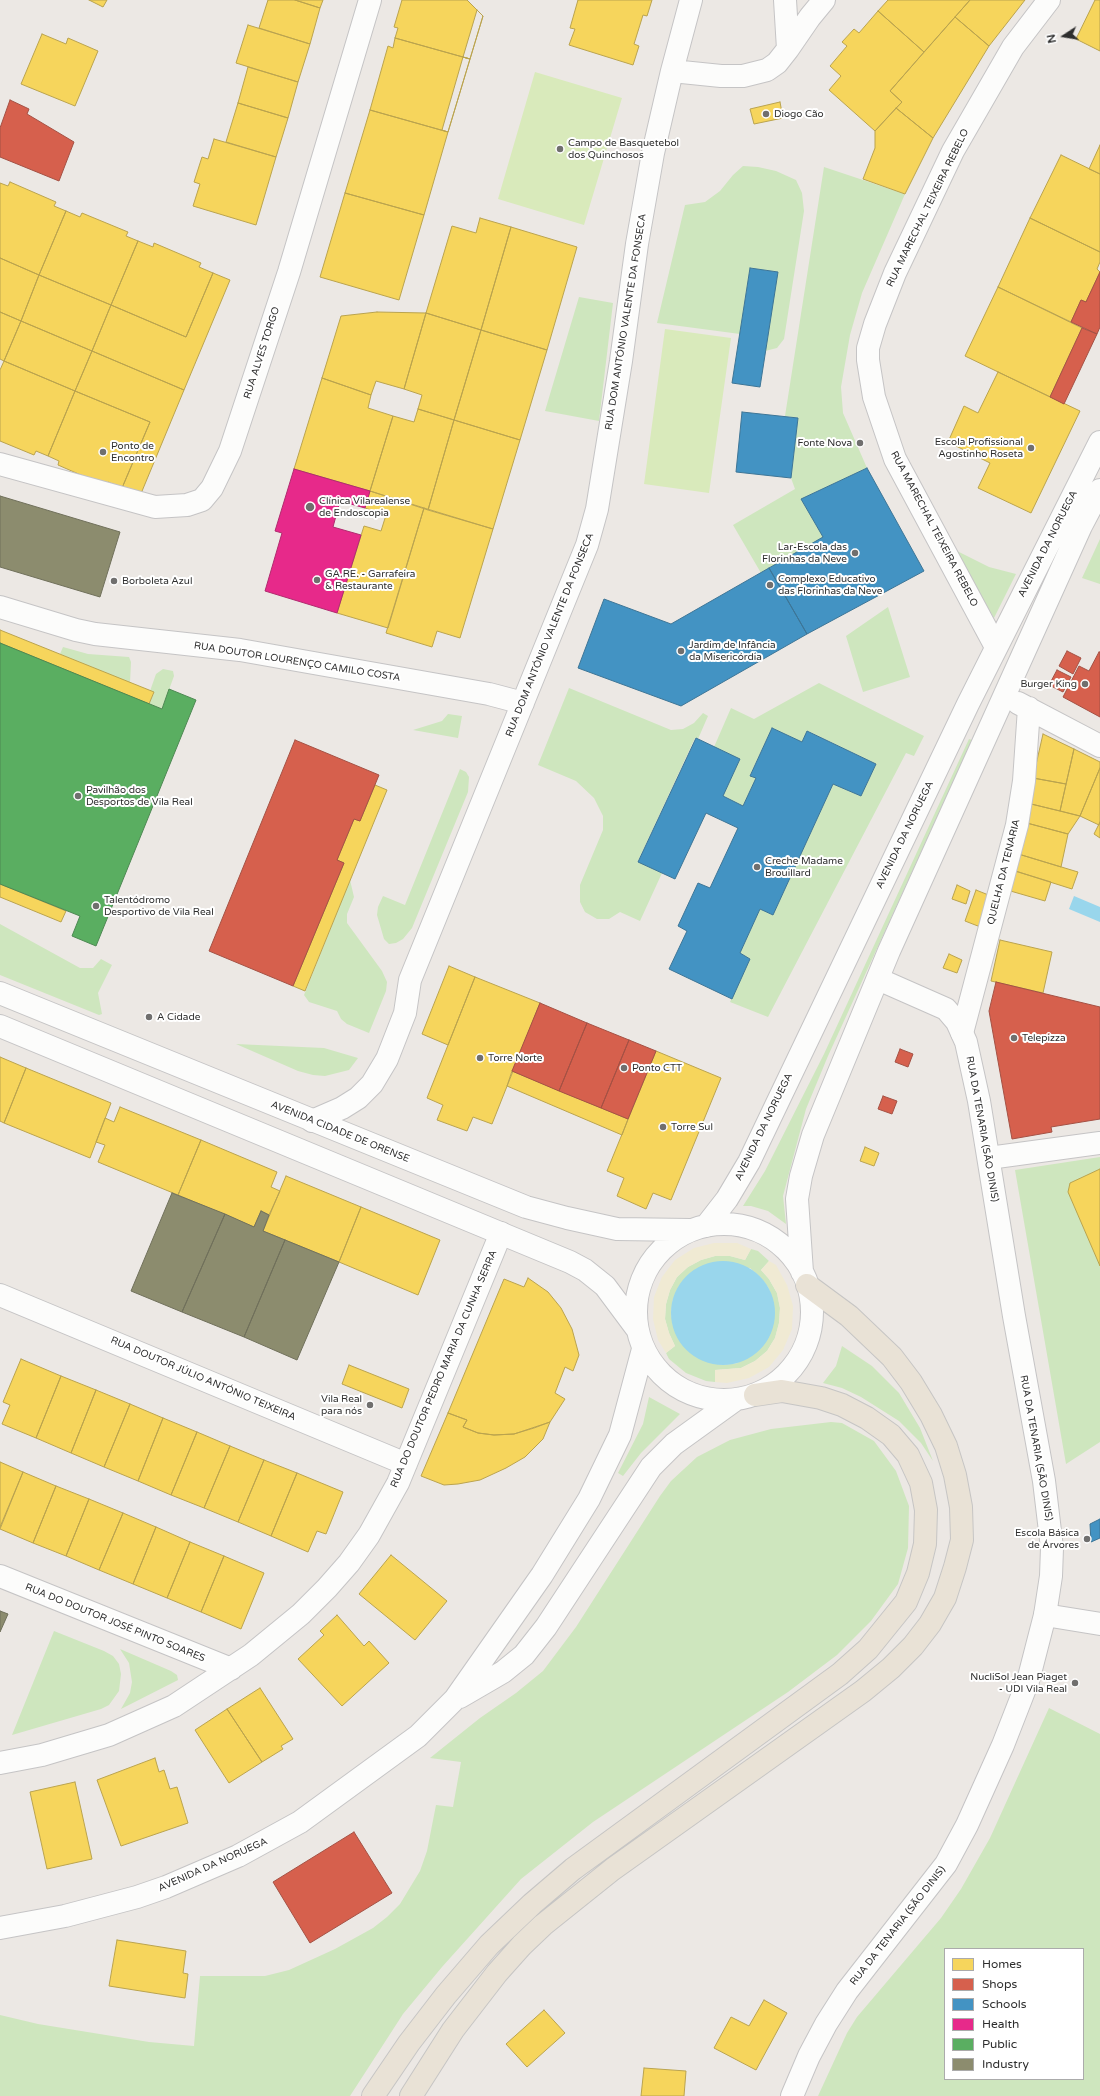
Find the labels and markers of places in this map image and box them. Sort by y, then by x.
place label: Diogo Cão [774,108,824,120]
marker: Diogo Cão [761,109,771,119]
place label: Campo de Basquetebol dos Quinchosos [568,137,679,160]
marker: Campo de Basquetebol dos Quinchosos [555,144,565,154]
place label: Escola Profissional Agostinho Roseta [935,436,1023,460]
place label: Fonte Nova [798,437,852,449]
marker: Fonte Nova [855,438,865,448]
place label: Ponto de Encontro [111,440,154,464]
marker: Escola Profissional Agostinho Roseta [1026,443,1036,453]
marker: Ponto de Encontro [98,447,108,457]
place label: Clínica Vilarealense de Endoscopia [319,495,410,518]
marker: Clínica Vilarealense de Endoscopia [304,501,316,513]
place label: Lar-Escola das Florinhas da Neve [762,541,847,564]
marker: Lar-Escola das Florinhas da Neve [850,548,860,558]
place label: GA.RE. - Garrafeira & Restaurante [325,568,415,592]
place label: Complexo Educativo das Florinhas da Neve [778,573,882,596]
place label: Borboleta Azul [122,575,192,587]
marker: GA.RE. - Garrafeira & Restaurante [312,575,322,585]
marker: Borboleta Azul [109,576,119,586]
marker: Complexo Educativo das Florinhas da Neve [765,580,775,590]
place label: Jardim de Infância da Misericórdia [689,639,776,662]
marker: Jardim de Infância da Misericórdia [676,646,686,656]
place label: Burger King [1020,678,1077,690]
marker: Burger King [1080,679,1090,689]
place label: Pavilhão dos Desportos de Vila Real [86,784,193,808]
marker: Pavilhão dos Desportos de Vila Real [73,791,83,801]
place label: Creche Madame Brouillard [765,855,843,878]
marker: Creche Madame Brouillard [752,862,762,872]
place label: Talentódromo Desportivo de Vila Real [104,894,214,918]
marker: Talentódromo Desportivo de Vila Real [91,901,101,911]
place label: A Cidade [157,1011,200,1023]
marker: A Cidade [144,1012,154,1022]
place label: Telepizza [1022,1032,1066,1044]
marker: Telepizza [1009,1033,1019,1043]
place label: Torre Norte [488,1052,543,1064]
marker: Torre Norte [475,1053,485,1063]
place label: Ponto CTT [632,1062,682,1074]
marker: Ponto CTT [619,1063,629,1073]
place label: Torre Sul [671,1121,713,1133]
marker: Torre Sul [658,1122,668,1132]
place label: Vila Real para nós [321,1393,362,1416]
marker: Vila Real para nós [365,1400,375,1410]
place label: Escola Básica de Árvores [1015,1527,1079,1550]
marker: Escola Básica de Árvores [1082,1534,1092,1544]
place label: NucliSol Jean Piaget - UDI Vila Real [970,1671,1067,1694]
marker: NucliSol Jean Piaget - UDI Vila Real [1070,1678,1080,1688]

